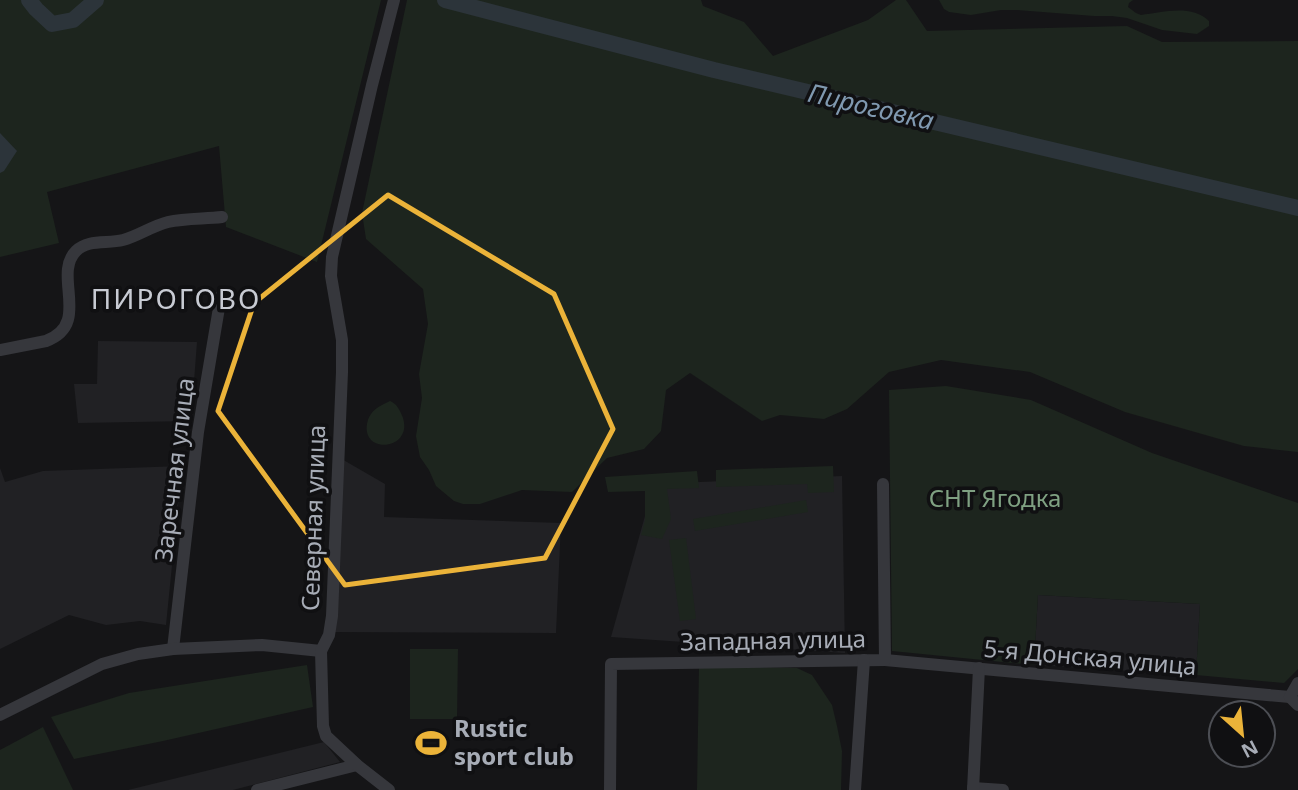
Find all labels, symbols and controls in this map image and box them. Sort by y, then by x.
water label: Пироговка [805,74,938,138]
district label: ПИРОГОВО [91,279,261,317]
street label: Заречная улица [146,376,201,564]
street label: Северная улица [293,424,332,612]
park label: СНТ Ягодка [929,481,1061,514]
street label: Западная улица [680,621,866,658]
street label: 5-я Донская улица [982,631,1198,682]
north arrow [1207,699,1277,769]
place label: Rustic sport club [454,711,574,772]
sports icon: Rustic sport club [414,726,448,760]
text: N [1237,734,1263,764]

